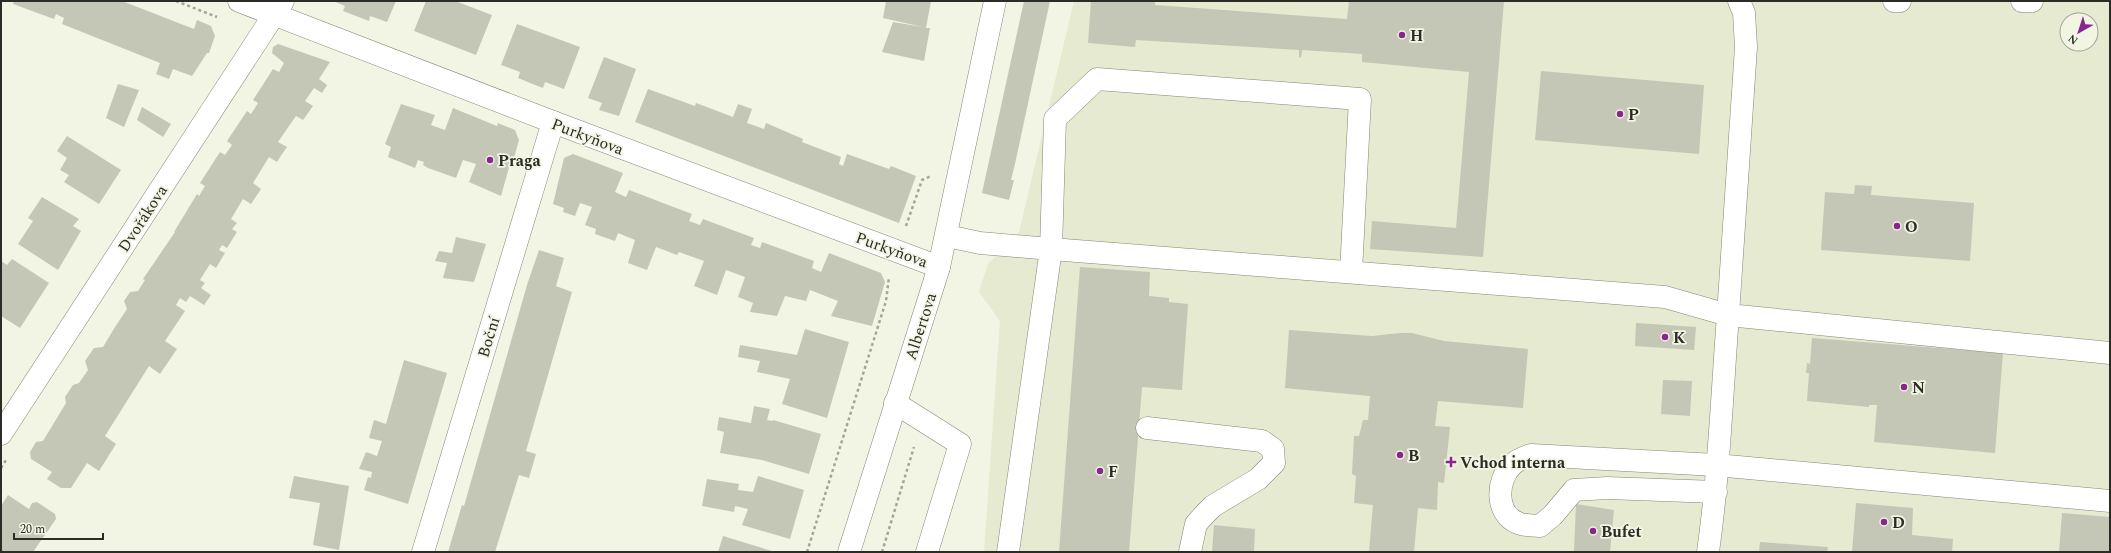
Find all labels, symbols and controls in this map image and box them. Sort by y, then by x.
north arrow [2059,12,2099,52]
place label: H [1410,24,1423,48]
marker: H [1397,30,1407,40]
text: N [2064,30,2082,49]
place label: P [1628,103,1639,127]
marker: P [1615,109,1625,119]
street label: Purkyňova [548,112,627,162]
place label: Praga [498,149,542,173]
marker: Praga [485,155,495,165]
street label: Dvořákova [112,180,174,257]
place label: O [1905,215,1918,239]
marker: O [1892,221,1902,231]
street label: Purkyňova [852,226,931,274]
street label: Albertova [899,289,943,363]
street label: Boční [471,313,507,361]
place label: K [1673,326,1686,350]
marker: K [1660,332,1670,342]
place label: N [1912,376,1925,400]
marker: N [1899,382,1909,392]
place label: B [1408,444,1419,468]
marker: B [1395,450,1405,460]
place label: Vchod interna [1460,451,1566,475]
marker: Vchod interna [1445,456,1457,468]
place label: F [1108,460,1118,484]
marker: F [1095,466,1105,476]
place label: D [1892,511,1905,535]
scale bar [14,515,103,541]
marker: D [1879,517,1889,527]
text: 20 m [20,520,45,539]
place label: Bufet [1601,520,1642,544]
marker: Bufet [1588,526,1598,536]

